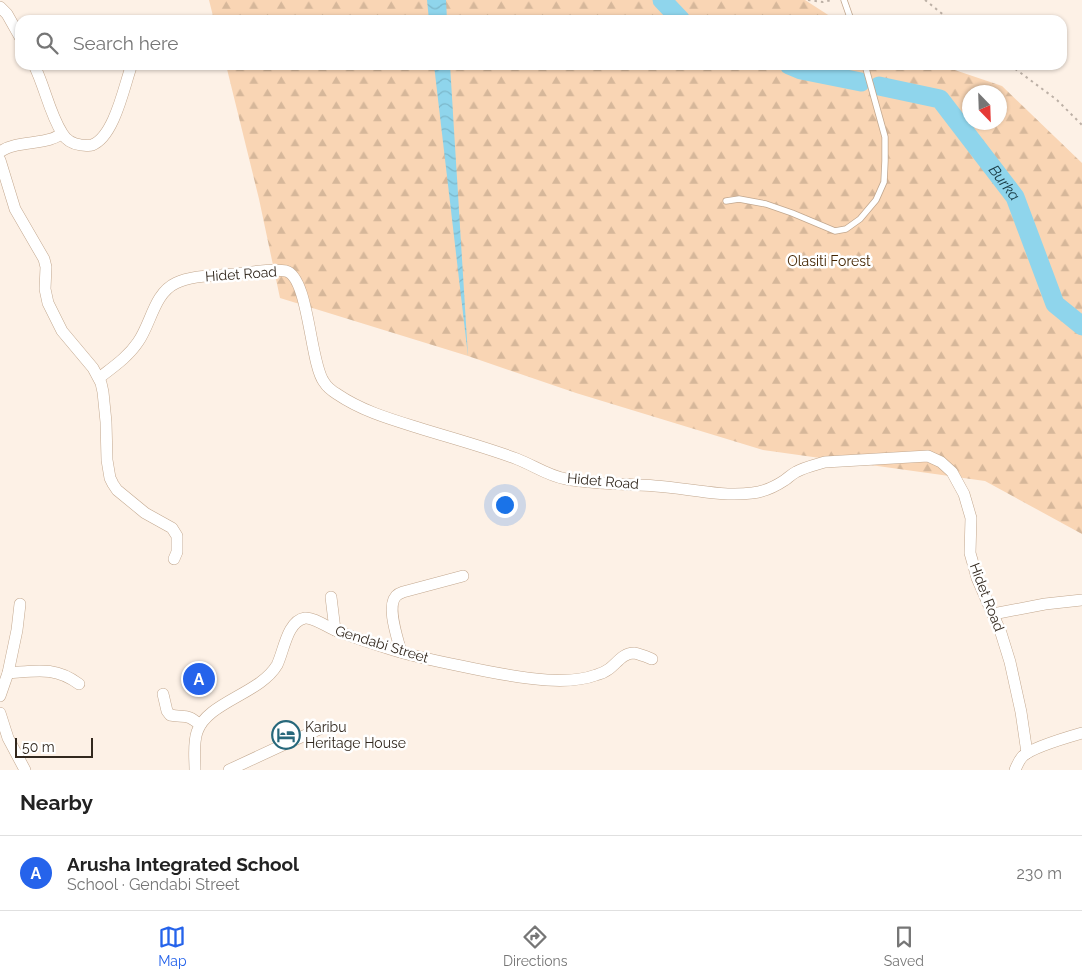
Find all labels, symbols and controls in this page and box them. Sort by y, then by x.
search box [15,15,1067,70]
icon: search [33,29,61,57]
text: Search here [73,32,179,54]
north arrow [962,85,1007,130]
water label: Burka [985,161,1024,204]
park label: Olasiti Forest [787,253,871,269]
street label: Hidet Road [204,264,278,284]
street label: Hidet Road [566,470,640,492]
your location [492,492,518,518]
street label: Hidet Road [967,560,1007,634]
street label: Gendabi Street [333,622,431,666]
pin: A [183,660,215,698]
place label: Karibu Heritage House [305,719,406,751]
hotel icon: Karibu Heritage House [271,720,301,750]
scale bar [15,735,92,758]
text: 50 m [22,739,55,755]
text: Nearby [20,790,93,815]
text: Arusha Integrated School [67,853,299,875]
text: A [31,864,41,883]
text: 230 m [1017,864,1062,883]
text: School · Gendabi Street [67,875,240,894]
tab: Map [158,923,187,969]
tab: Directions [503,923,568,969]
tab: Saved [884,923,924,969]

